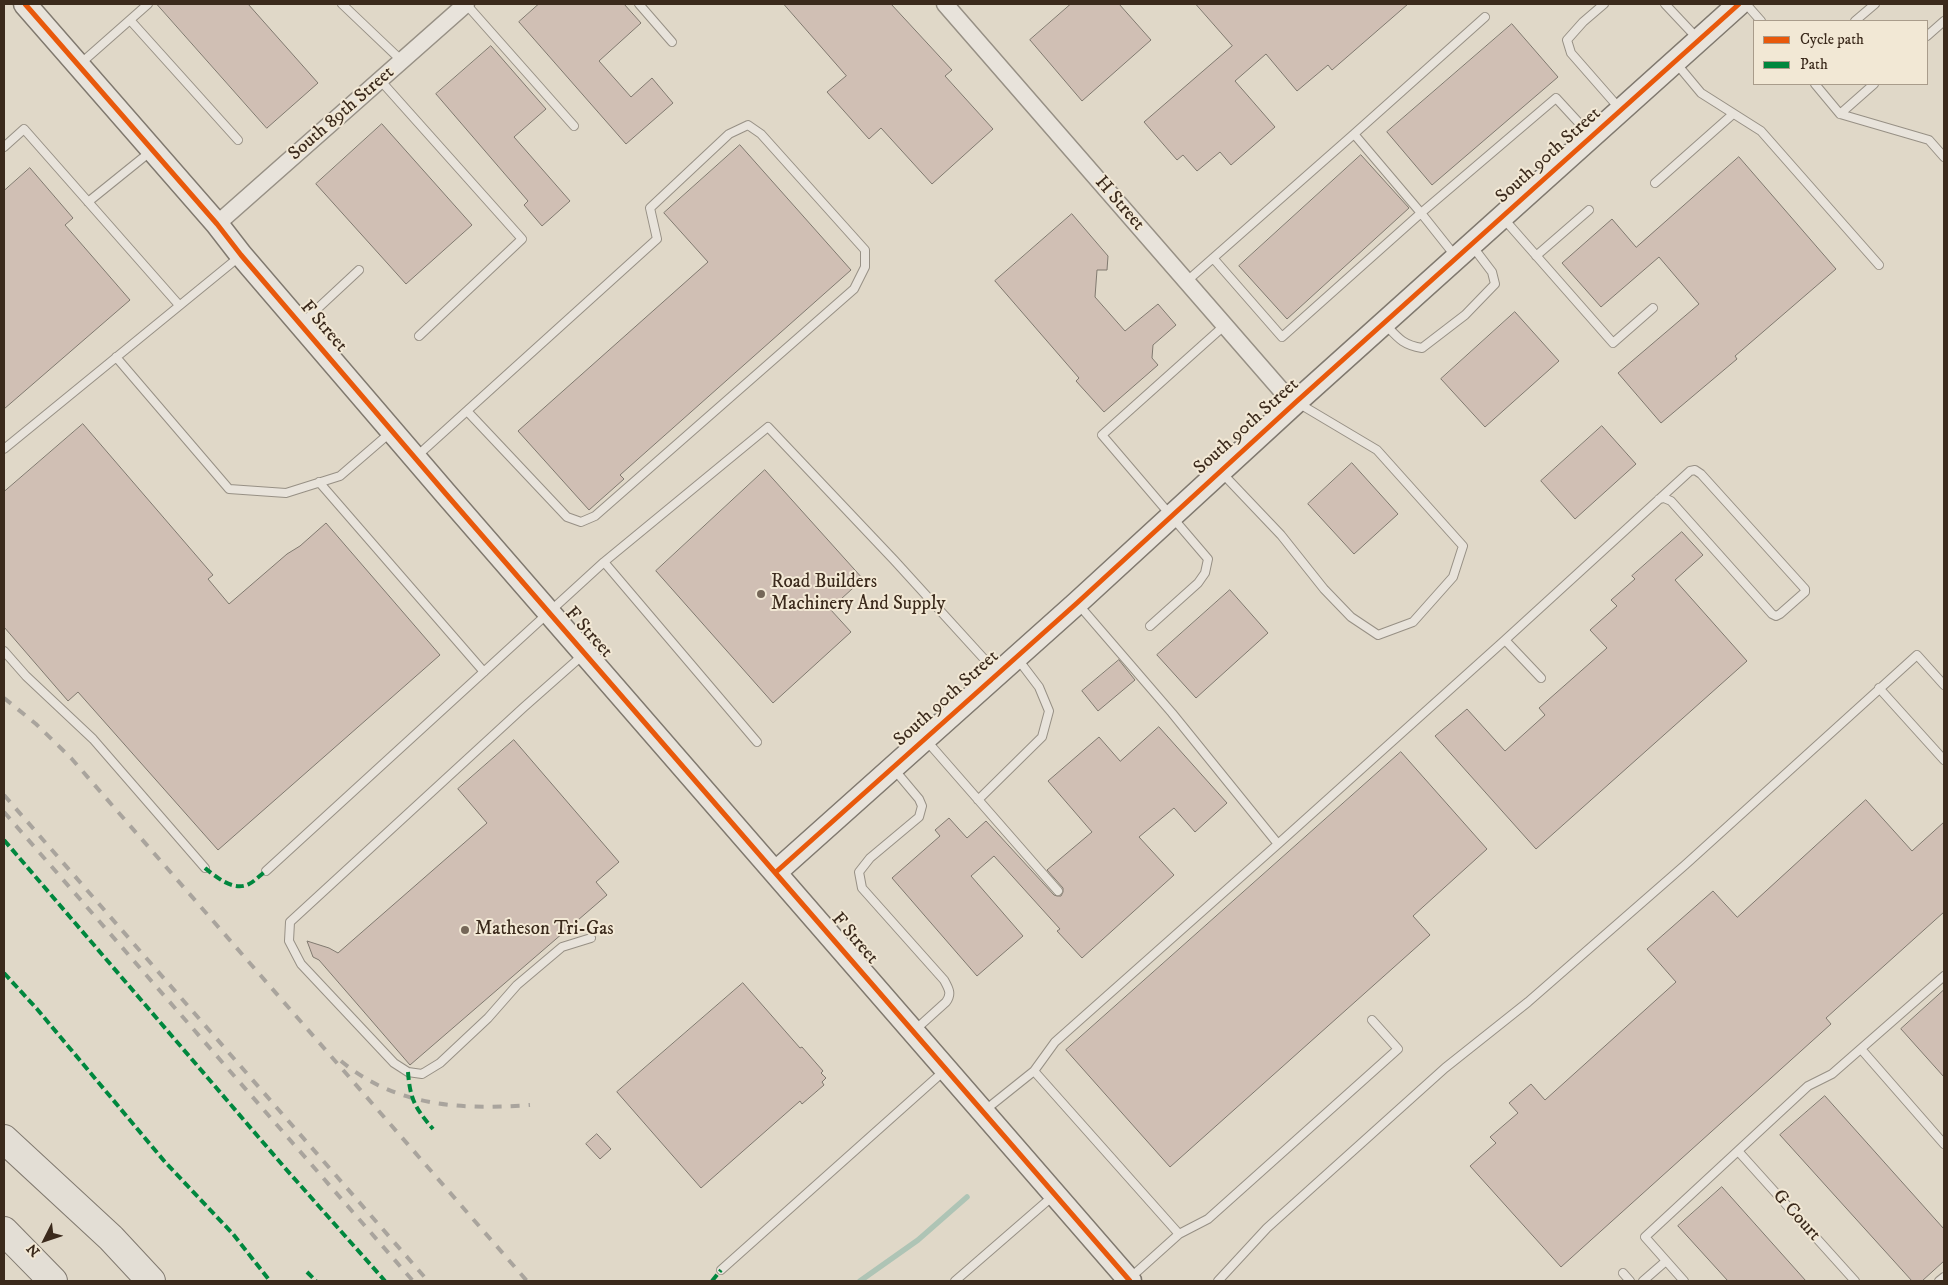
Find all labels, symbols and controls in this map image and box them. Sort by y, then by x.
legend [1753,20,1928,85]
text: Cycle path [1800,30,1864,49]
text: Path [1800,55,1828,74]
street label: South 89th Street [285,62,399,166]
street label: South 90th Street [1492,103,1606,209]
street label: H Street [1089,172,1149,236]
street label: F Street [294,297,352,357]
street label: South 90th Street [1190,374,1304,480]
place label: Road Builders Machinery And Supply [771,572,946,616]
marker: Road Builders Machinery And Supply [755,588,767,600]
street label: F Street [559,603,617,663]
street label: South 90th Street [890,646,1004,752]
street label: F Street [825,909,883,969]
place label: Matheson Tri-Gas [475,919,614,941]
marker: Matheson Tri-Gas [459,924,471,936]
street label: G Court [1767,1185,1825,1247]
north arrow [20,1215,70,1265]
text: N [23,1240,44,1260]

